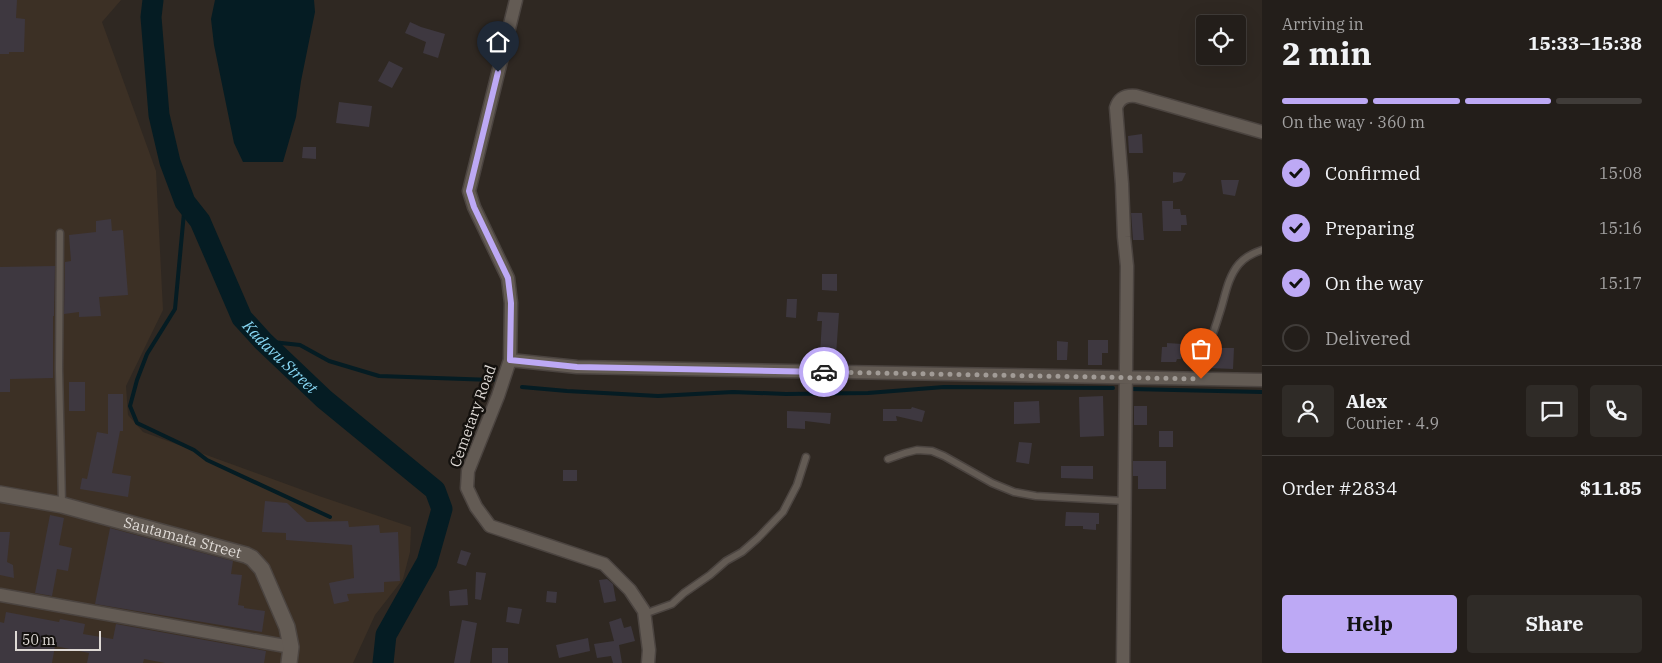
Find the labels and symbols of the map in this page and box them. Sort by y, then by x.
pin [477,21,519,72]
water label: Kadavu Street [238,315,323,399]
pin [1180,328,1222,379]
courier [799,347,849,397]
street label: Cemetary Road [445,362,500,470]
street label: Sautamata Street [122,512,244,562]
scale bar [15,628,101,651]

